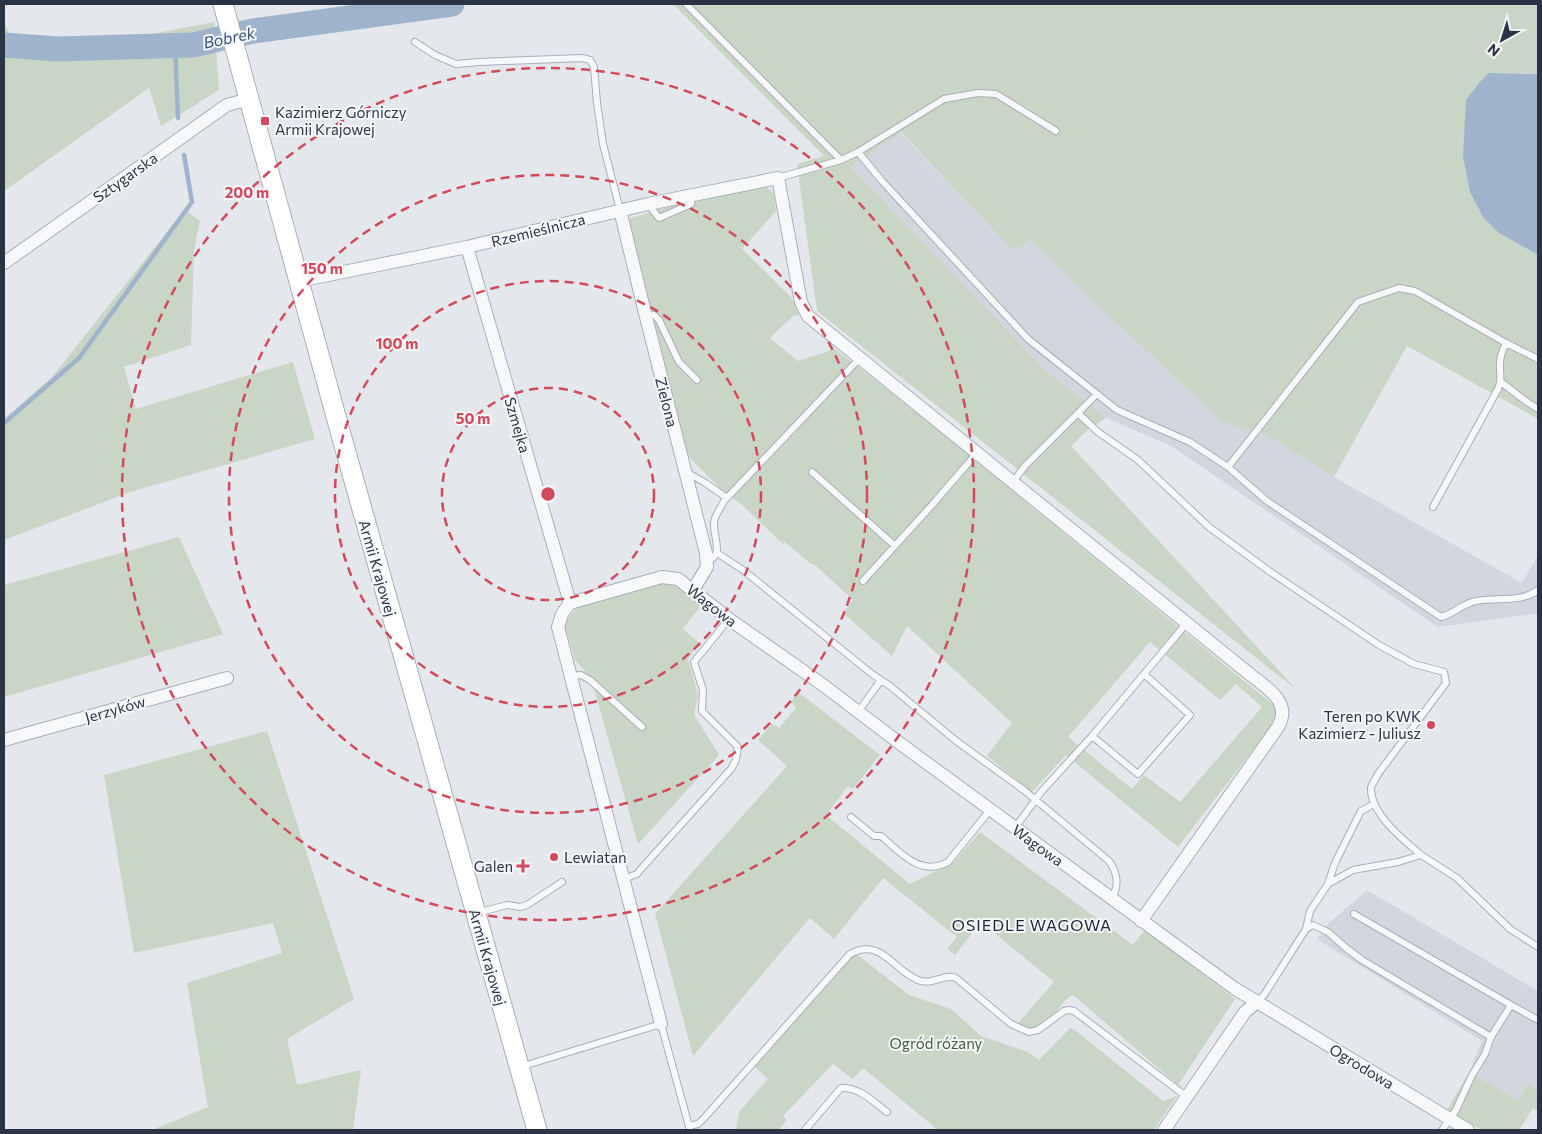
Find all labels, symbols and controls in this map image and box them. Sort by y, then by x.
north arrow [1477,15,1527,65]
water label: Bobrek [201,22,257,52]
text: N [1484,41,1503,60]
place label: Kazimierz Górniczy Armii Krajowej [275,103,407,138]
marker: Kazimierz Górniczy Armii Krajowej [259,115,271,127]
street label: Sztygarska [89,148,161,206]
text: 200 m [225,183,269,201]
street label: Rzemieślnicza [489,210,587,250]
text: 150 m [301,259,343,277]
text: 100 m [376,334,418,352]
street label: Zielona [652,375,682,429]
street label: Szmejka [501,395,535,455]
text: 50 m [456,409,490,427]
centre of rings [539,485,557,503]
street label: Armii Krajowej [356,518,400,618]
street label: Wagowa [683,580,741,630]
street label: Jerzyków [83,692,147,726]
place label: Teren po KWK Kazimierz - Juliusz [1298,707,1421,742]
marker: Teren po KWK Kazimierz - Juliusz [1425,719,1437,731]
street label: Wagowa [1009,820,1067,870]
place label: Lewiatan [564,848,627,866]
marker: Lewiatan [548,851,560,863]
place label: Galen [474,857,513,875]
marker: Galen [517,860,529,872]
street label: Armii Krajowej [466,907,510,1007]
district label: OSIEDLE WAGOWA [952,915,1112,934]
park label: Ogród różany [890,1034,983,1052]
street label: Ogrodowa [1326,1040,1398,1092]

